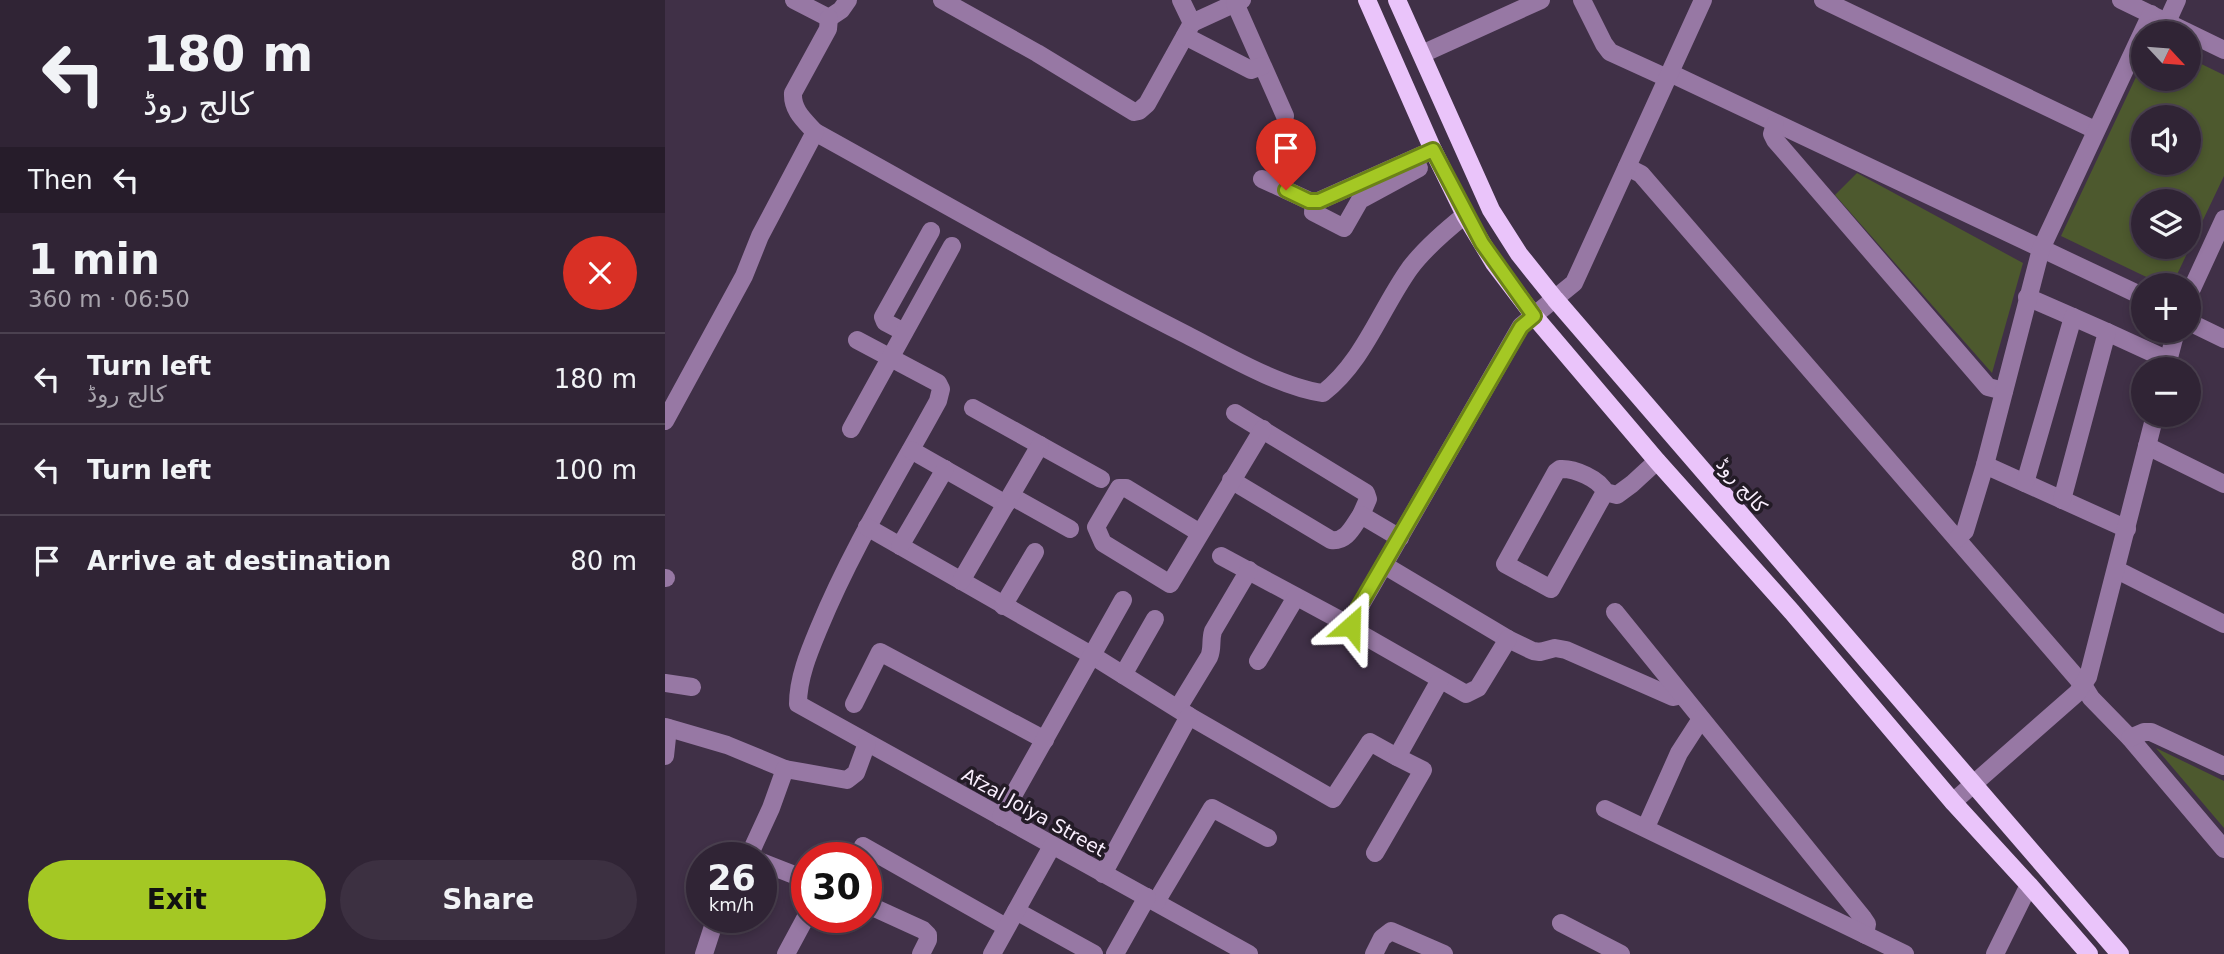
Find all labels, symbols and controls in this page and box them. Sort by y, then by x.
north arrow [2131,21,2201,91]
map controls [2131,21,2201,427]
text: 180 m [143,26,313,83]
icon: left [28,28,119,119]
text: کالج روڈ [143,85,254,123]
button: sound [2131,105,2201,175]
pin [1256,118,1316,190]
icon: arrive [1267,129,1305,167]
icon: left [107,161,145,199]
text: Then [28,165,93,195]
button: layers [2131,189,2201,259]
text: 1 min [28,235,160,284]
button: close [563,236,637,310]
button: + [2131,273,2201,343]
text: 360 m · 06:50 [28,286,190,312]
text: Turn left [87,351,211,381]
button: − [2131,357,2201,427]
icon: left [28,360,66,398]
text: 180 m [554,364,637,394]
text: کالج روڈ [87,381,167,407]
icon: left [28,451,66,489]
street label: کالج روڈ [1711,453,1772,518]
text: Turn left [87,455,211,485]
text: 100 m [554,455,637,485]
icon: arrive [28,542,66,580]
text: Arrive at destination [87,546,391,576]
text: 80 m [570,546,637,576]
position arrow [1314,589,1388,663]
street label: Afzal Joiya Street [958,763,1110,861]
speed limit sign: 30 [791,842,882,933]
text: 26 [707,858,756,898]
button: Exit [28,860,326,940]
button: Share [340,860,637,940]
text: km/h [709,894,754,915]

